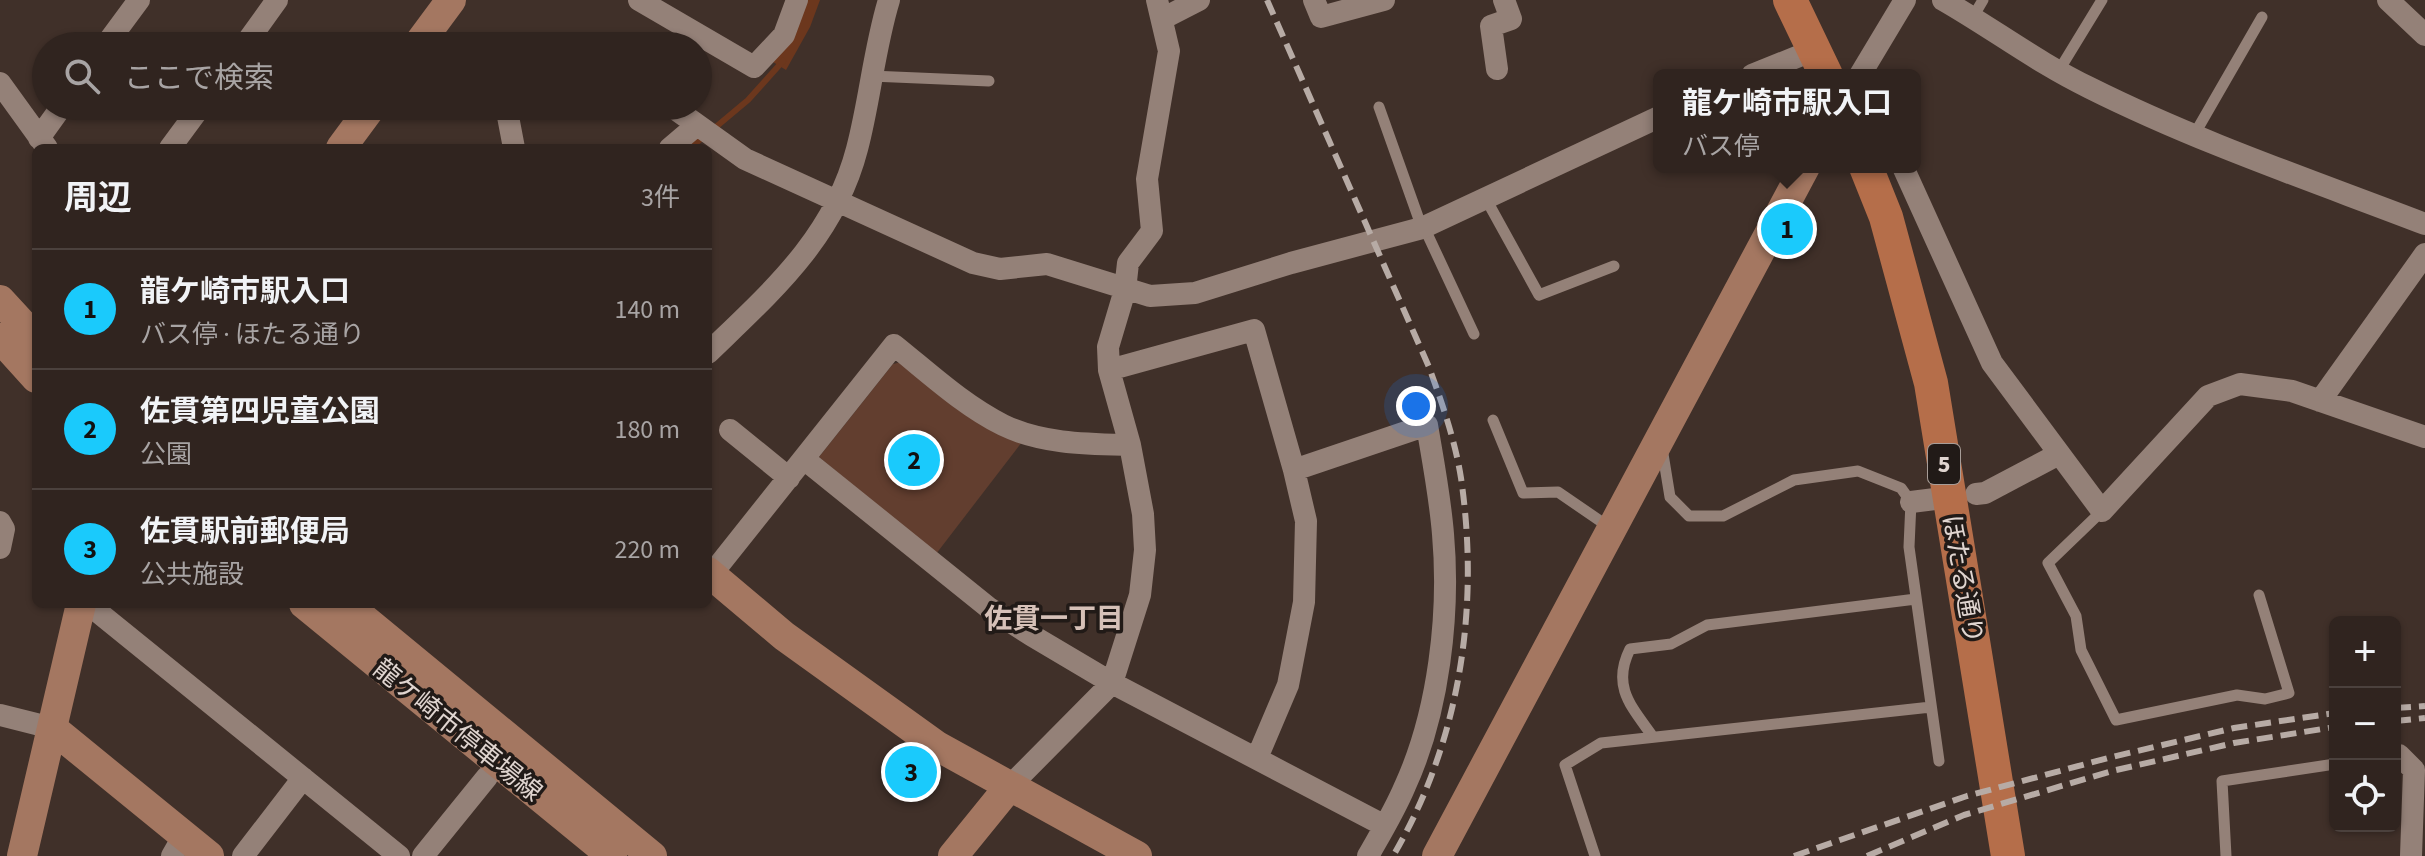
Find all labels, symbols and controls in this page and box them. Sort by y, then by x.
search box [32,32,712,120]
icon: search [60,54,104,98]
text: ここで検索 [124,57,274,100]
popup [1653,69,1921,173]
text: 龍ケ崎市駅入口 [1682,82,1892,125]
text: バス停 [1682,128,1760,165]
text: 周辺 [64,174,132,223]
text: 3件 [641,179,680,216]
pin: 1 [1761,199,1813,259]
text: 龍ケ崎市駅入口 [140,270,350,313]
text: 1 [83,291,97,328]
text: 140 m [614,291,680,328]
text: バス停 · ほたる通り [140,316,365,353]
your location [1396,386,1436,426]
text: 佐貫第四児童公園 [140,390,380,433]
text: 2 [83,411,97,448]
text: 180 m [614,411,680,448]
pin: 2 [888,430,940,490]
text: 公園 [140,436,192,473]
road number: 5 [1928,444,1960,484]
text: 佐貫駅前郵便局 [140,510,350,553]
street label: ほたる通り [1933,512,1992,646]
text: 3 [83,531,97,568]
text: 220 m [614,531,680,568]
text: 公共施設 [140,556,244,593]
district label: 佐貫一丁目 [984,599,1124,639]
map controls [2329,616,2401,832]
button: + [2329,616,2401,688]
street label: 龍ケ崎市停車場線 [365,651,550,810]
button: − [2329,688,2401,760]
pin: 3 [885,742,937,802]
button: locate [2329,760,2401,832]

